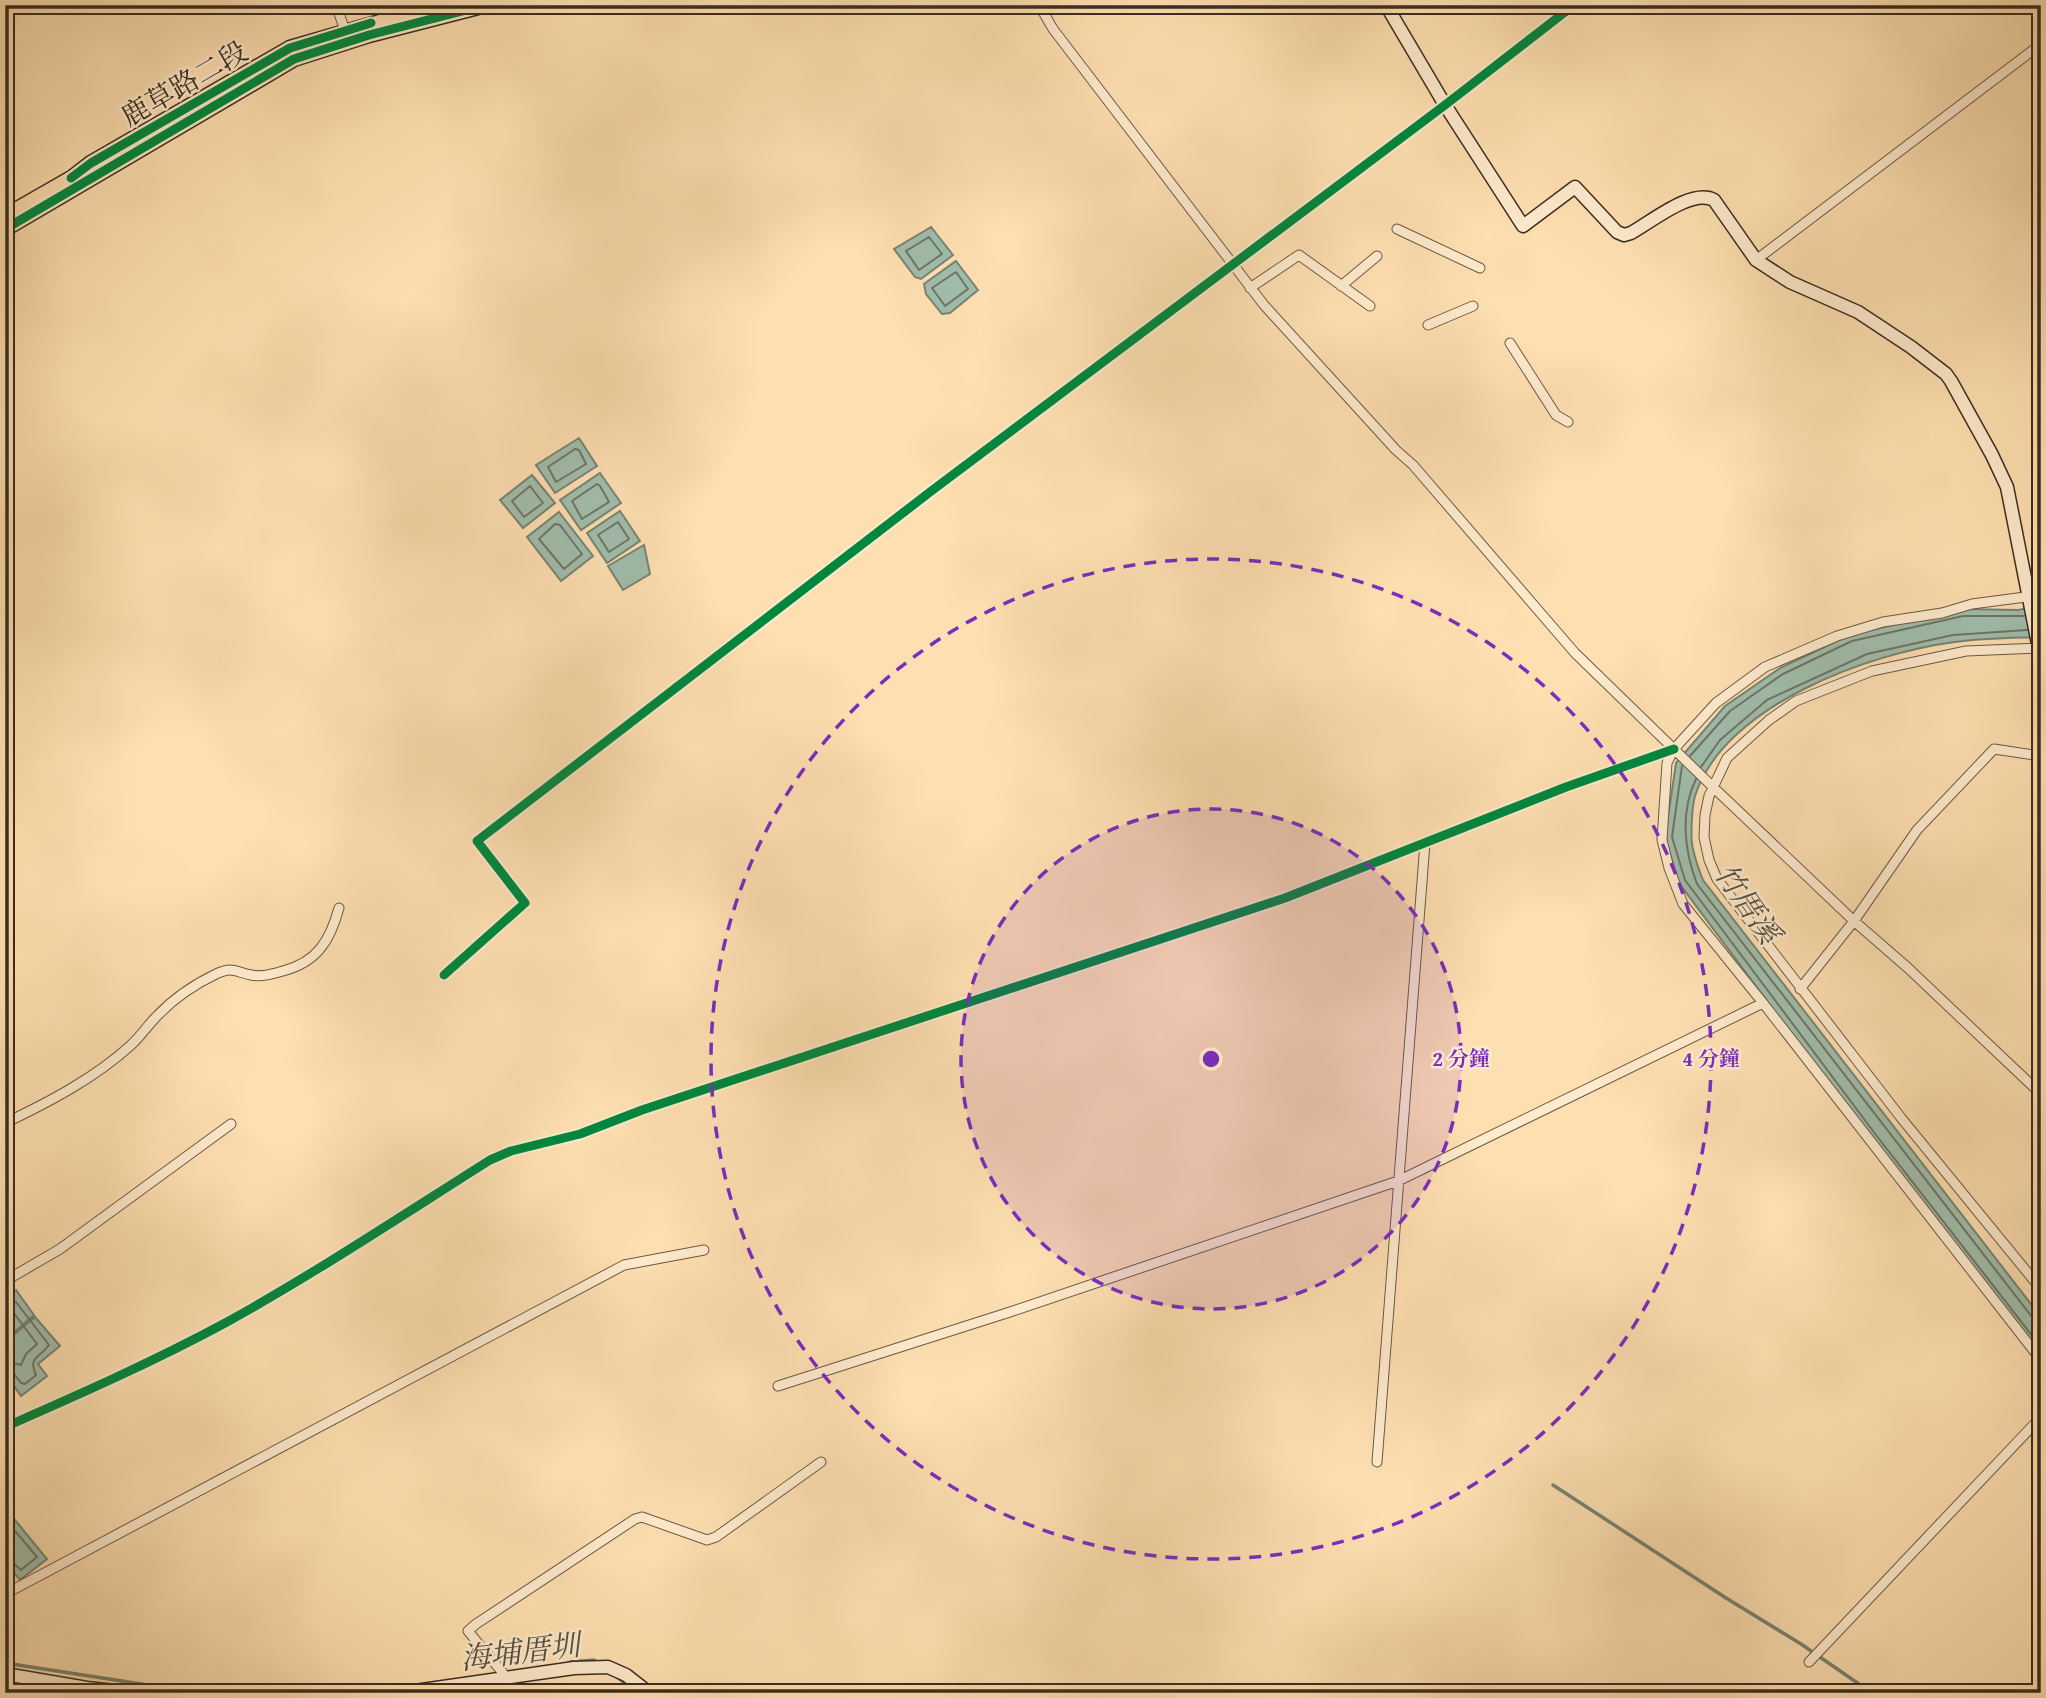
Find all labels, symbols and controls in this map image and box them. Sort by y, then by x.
street label: 鹿草路二段 [113,30,255,136]
water label: 竹厝溪 [1704,854,1794,955]
text: 2 分鐘 [1432,1043,1490,1074]
text: 4 分鐘 [1682,1043,1740,1074]
centre of rings [1199,1047,1223,1071]
water label: 海埔厝圳 [458,1621,587,1680]

